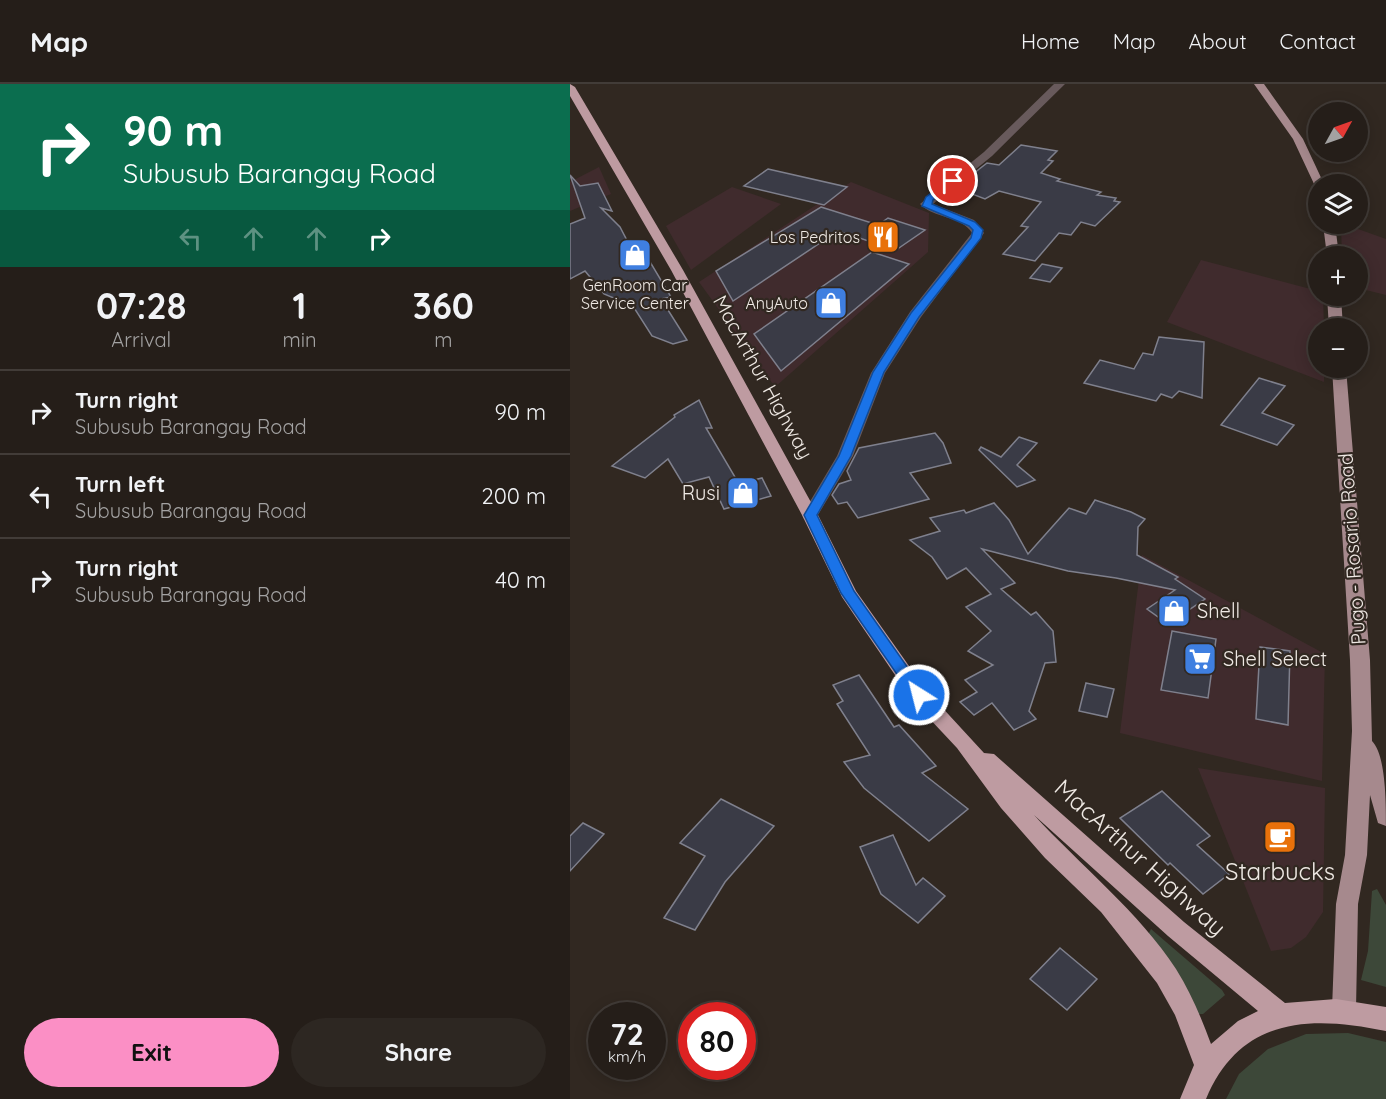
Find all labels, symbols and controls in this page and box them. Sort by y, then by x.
text: Map [30,24,88,59]
text: Home [1021,28,1080,54]
text: Map [1113,28,1156,54]
text: About [1189,28,1247,54]
text: Contact [1280,28,1356,54]
north arrow [1308,102,1368,162]
map controls [1308,102,1368,378]
text: 90 m [123,104,223,157]
icon: right [24,108,102,186]
pin [927,155,978,206]
text: Subusub Barangay Road [123,156,436,190]
icon: arrive [936,164,969,197]
button: layers [1308,174,1368,234]
restaurant icon: Los Pedritos [865,219,901,255]
icon: left [174,222,207,255]
icon: ahead [237,222,270,255]
icon: ahead [300,222,333,255]
icon: right [363,222,396,255]
place label: Los Pedritos [770,227,860,247]
shop icon: GenRoom Car Service Center [617,237,653,273]
button: + [1308,246,1368,306]
place label: GenRoom Car Service Center [581,275,689,313]
text: 07:28 [96,283,186,328]
text: 1 [293,283,307,328]
text: 360 [413,283,474,328]
shop icon: AnyAuto [813,285,849,321]
street label: MacArthur Highway [708,290,819,463]
place label: AnyAuto [745,293,808,313]
button: − [1308,318,1368,378]
text: Arrival [111,327,171,352]
text: min [283,327,317,352]
text: m [434,327,452,352]
text: Turn right [75,386,179,414]
icon: right [24,396,57,429]
text: 90 m [495,398,546,426]
text: Subusub Barangay Road [75,414,307,439]
street label: Pugo - Rosario Road [1332,452,1371,646]
text: Turn left [75,470,165,498]
shop icon: Rusi [725,475,761,511]
icon: left [24,480,57,513]
place label: Rusi [682,480,720,505]
text: 200 m [482,482,546,510]
text: Subusub Barangay Road [75,498,307,523]
text: Turn right [75,554,179,582]
icon: right [24,564,57,597]
text: 40 m [495,566,546,594]
text: Subusub Barangay Road [75,582,307,607]
shop icon: Shell [1156,593,1192,629]
place label: Shell [1197,598,1240,623]
supermarket icon: Shell Select [1182,641,1218,677]
place label: Shell Select [1223,646,1327,671]
position arrow [887,663,951,727]
street label: MacArthur Highway [1049,772,1233,942]
cafe icon: Starbucks [1262,819,1298,855]
place label: Starbucks [1225,856,1335,886]
speed limit sign: 80 [678,1002,756,1080]
text: 72 [610,1015,644,1053]
button: Exit [24,1018,279,1087]
button: Share [291,1018,546,1087]
text: km/h [608,1047,646,1066]

